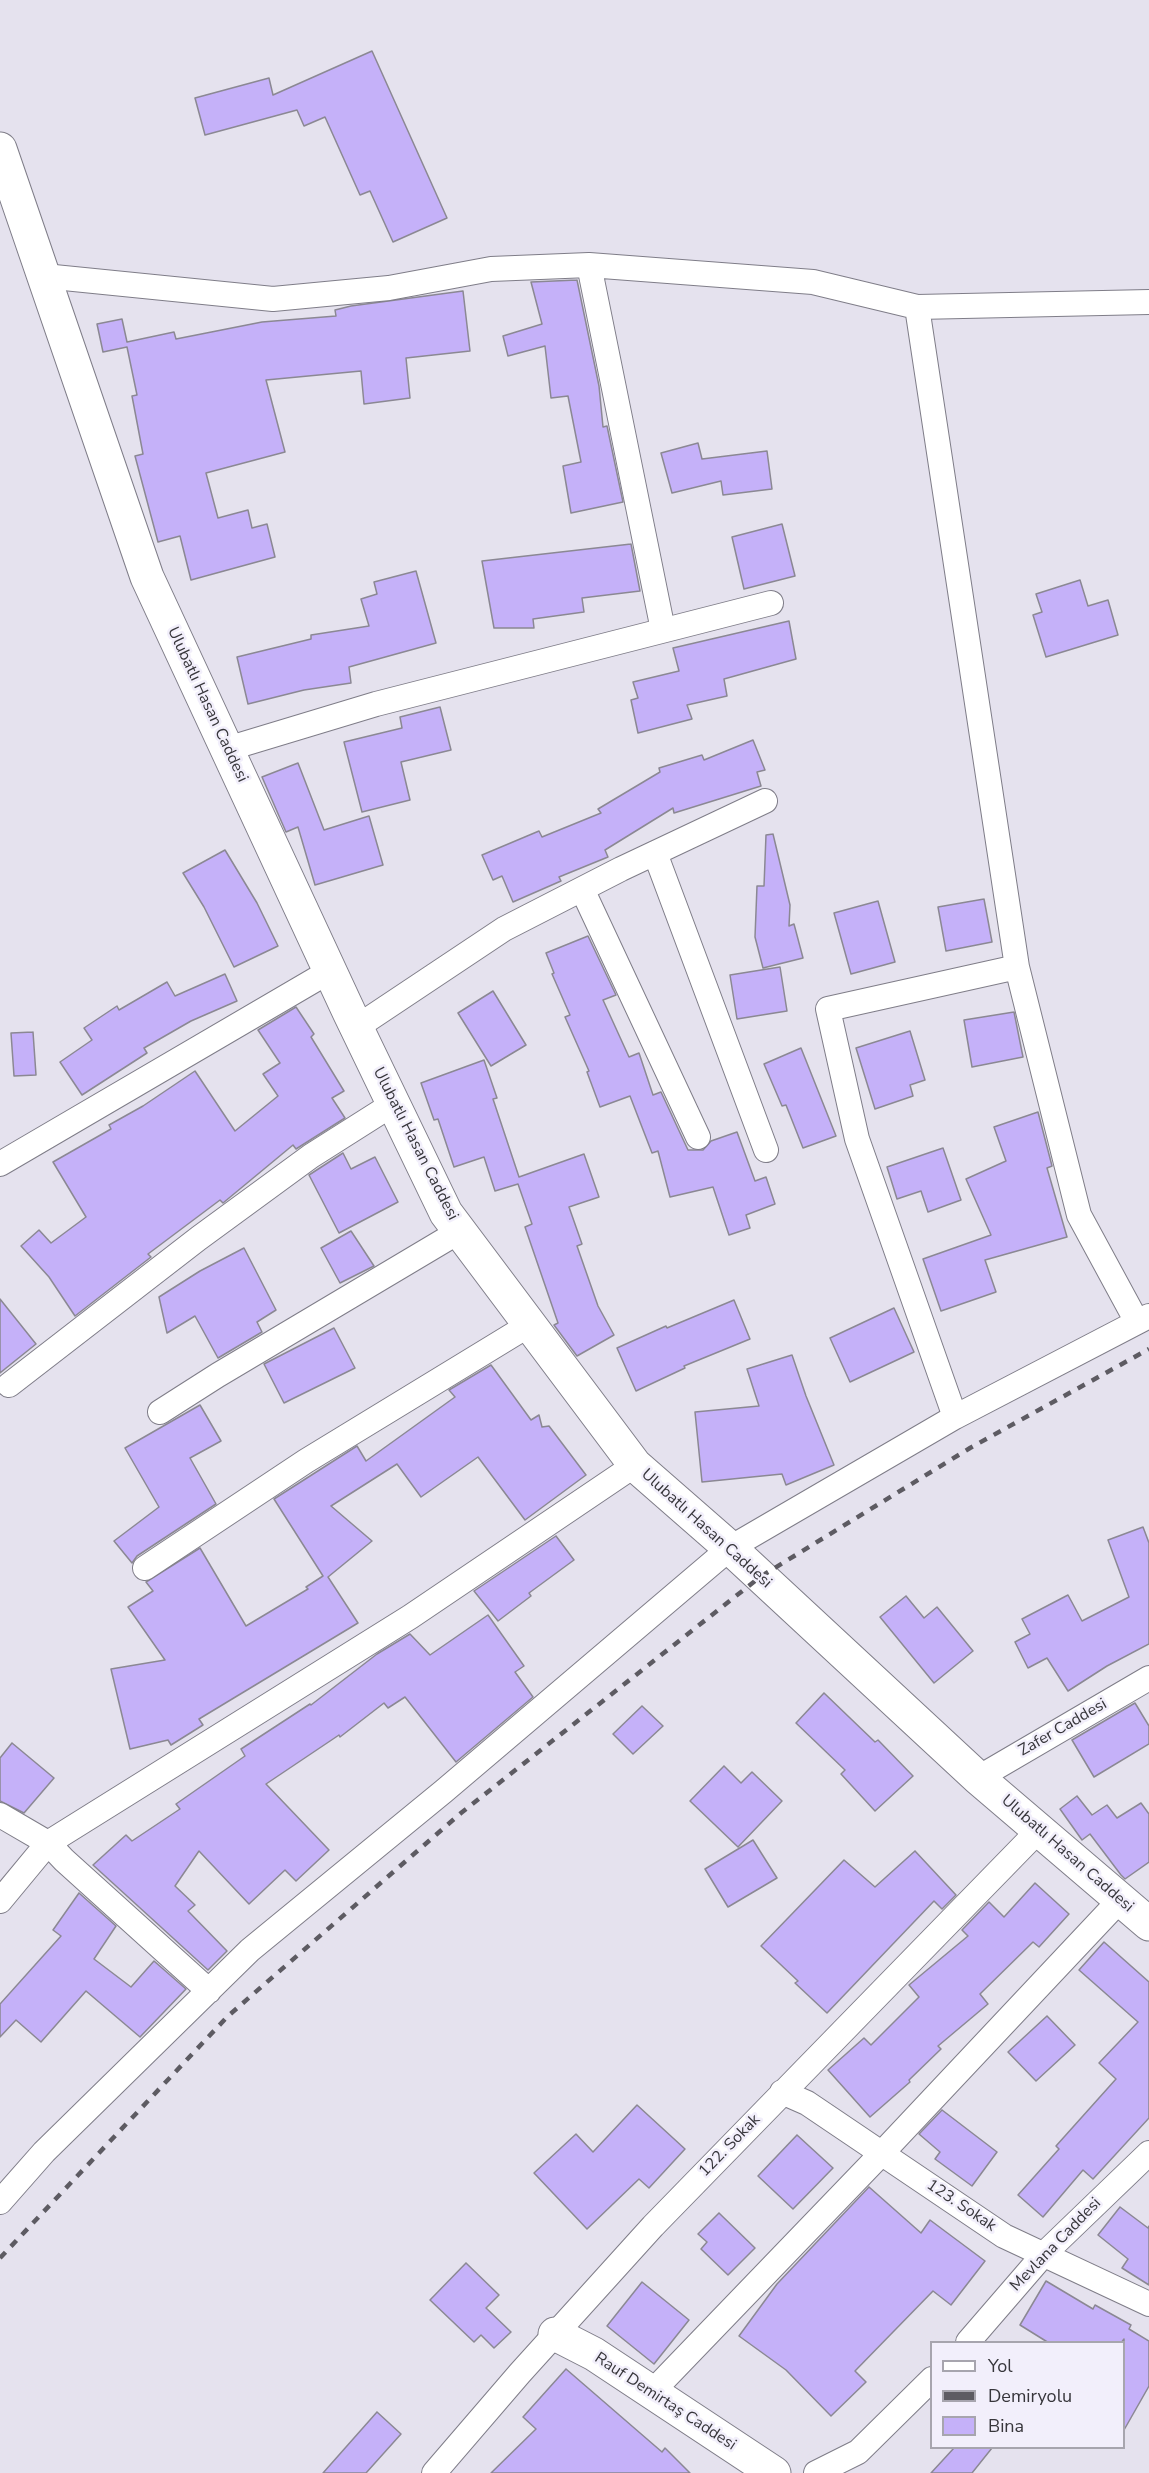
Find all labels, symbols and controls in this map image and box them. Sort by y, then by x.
street label: Ulubatlı Hasan Caddesi [163,624,251,786]
street label: Ulubatlı Hasan Caddesi [368,1064,462,1224]
street label: Ulubatlı Hasan Caddesi [637,1465,775,1593]
street label: Zafer Caddesi [1015,1695,1111,1761]
street label: Ulubatlı Hasan Caddesi [997,1791,1137,1917]
street label: 122. Sokak [695,2111,765,2181]
street label: 123. Sokak [923,2176,999,2236]
street label: Mevlana Caddesi [1006,2194,1106,2296]
legend [930,2341,1125,2449]
street label: Rauf Demirtaş Caddesi [591,2349,739,2455]
text: Yol [988,2354,1013,2378]
text: Demiryolu [988,2384,1072,2408]
text: Bina [988,2414,1024,2438]

